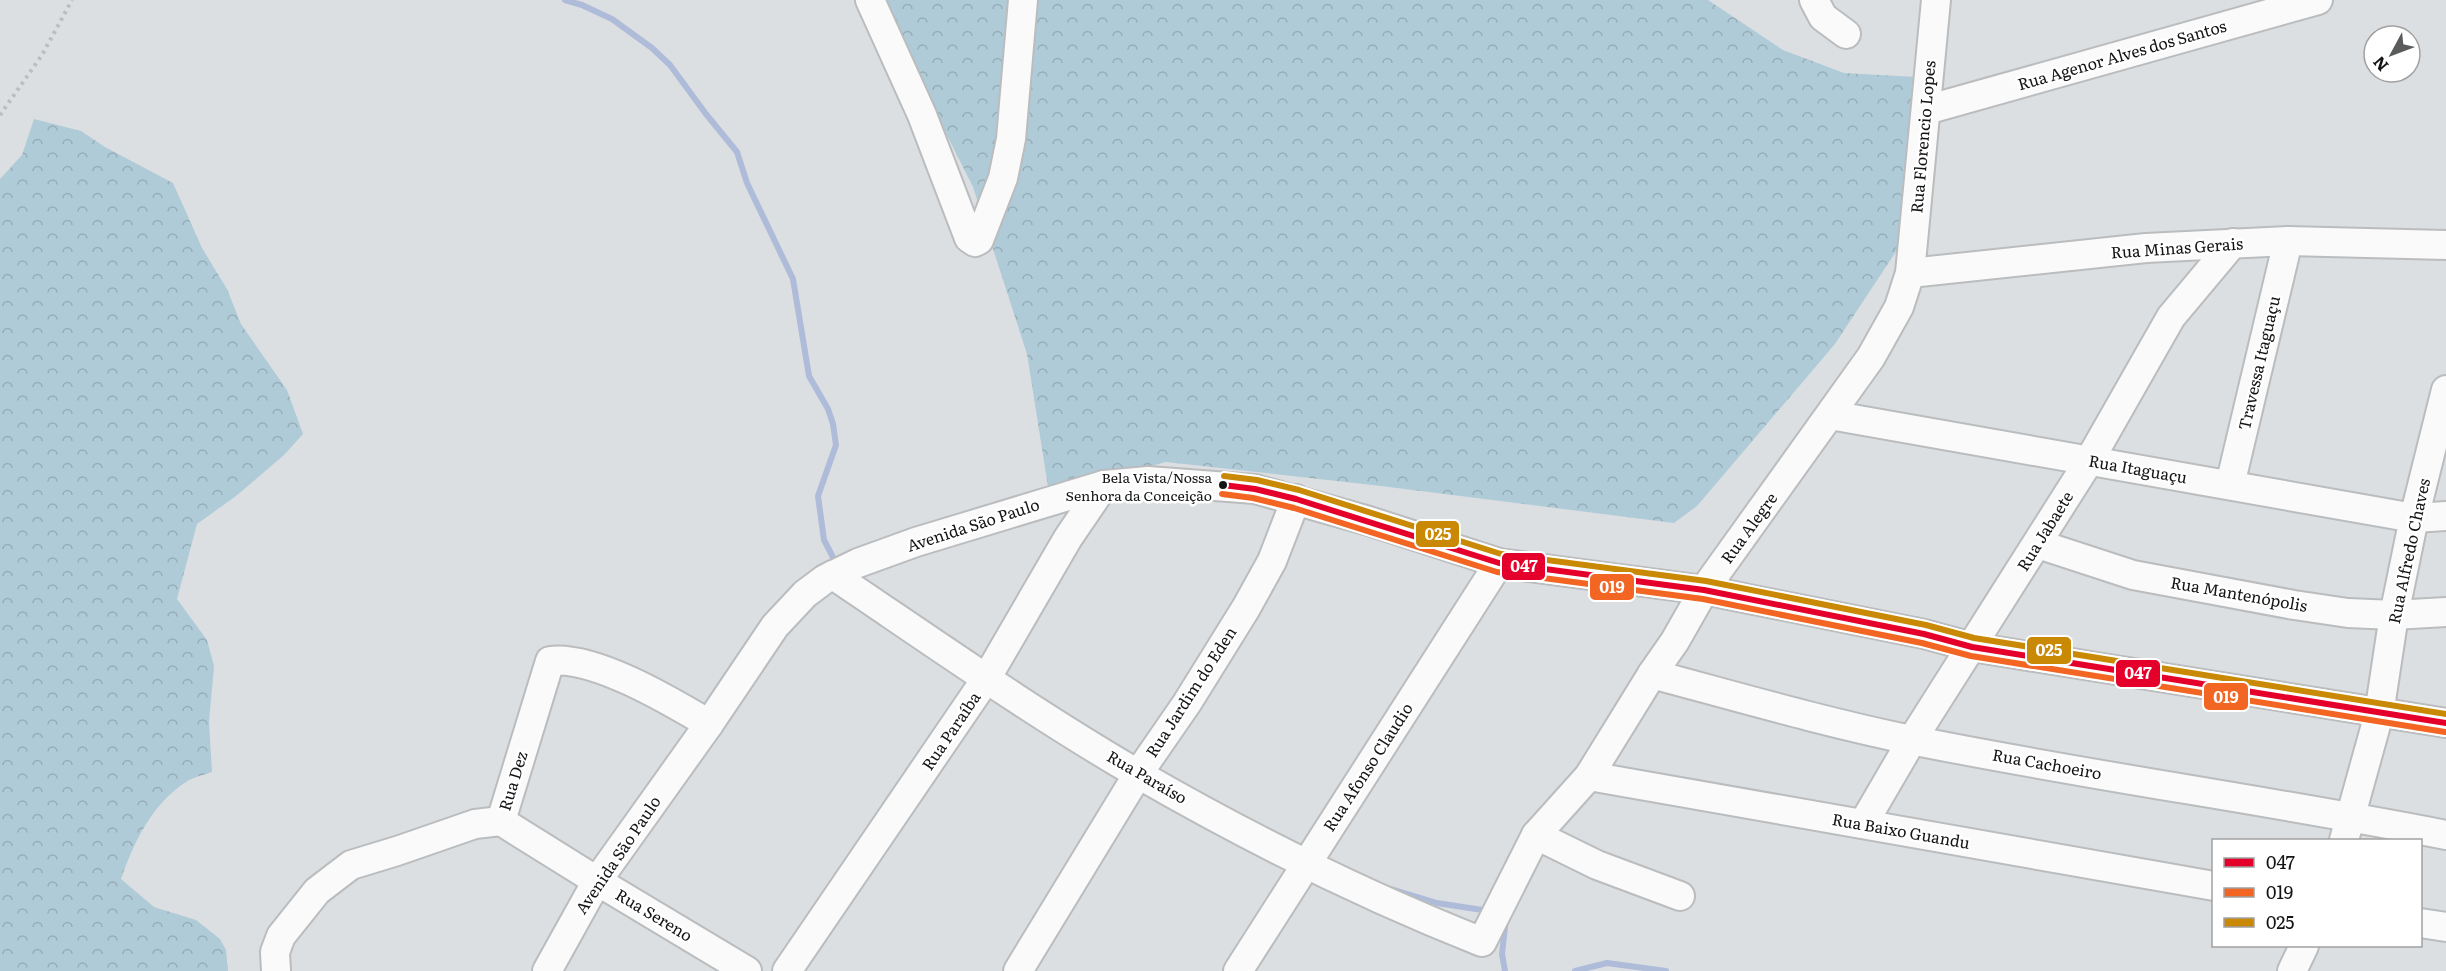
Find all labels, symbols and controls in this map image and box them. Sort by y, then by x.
street label: Rua Agenor Alves dos Santos [2015,13,2229,95]
north arrow [2362,24,2422,84]
text: N [2366,52,2393,77]
street label: Rua Florencio Lopes [1903,60,1941,214]
street label: Rua Minas Gerais [2110,230,2244,264]
street label: Travessa Itaguaçu [2231,293,2285,432]
street label: Rua Itaguaçu [2087,448,2189,488]
place label: Bela Vista/Nossa Senhora da Conceição [1066,467,1212,505]
street label: Rua Alfredo Chaves [2381,476,2435,626]
marker: Bela Vista/Nossa Senhora da Conceição [1217,479,1229,491]
street label: Rua Jabaete [2010,486,2078,575]
street label: Rua Alegre [1714,487,1782,568]
street label: Avenida São Paulo [903,491,1042,557]
line badge: 025 [1415,520,1460,548]
text: 025 [1425,521,1452,545]
line badge: 047 [1501,552,1546,581]
text: 047 [1510,553,1538,577]
street label: Rua Mantenópolis [2169,569,2309,617]
line badge: 019 [1589,573,1635,601]
text: 019 [1599,574,1625,598]
street label: Rua Jardim do Eden [1139,621,1242,762]
line badge: 025 [2026,636,2072,665]
text: 025 [2036,637,2063,661]
line badge: 047 [2115,659,2161,688]
text: 047 [2124,660,2152,684]
line badge: 019 [2203,682,2249,711]
text: 019 [2213,684,2239,708]
street label: Rua Paraíba [915,686,986,775]
street label: Rua Afonso Claudio [1316,697,1418,836]
street label: Rua Cachoeiro [1991,742,2104,784]
street label: Rua Paraíso [1103,743,1192,809]
street label: Rua Dez [492,748,533,813]
street label: Avenida São Paulo [569,790,666,918]
street label: Rua Baixo Guandu [1830,806,1972,854]
legend [2212,839,2422,947]
text: 047 [2266,848,2295,875]
text: 019 [2266,878,2293,905]
street label: Rua Sereno [611,882,698,947]
text: 025 [2266,908,2295,935]

